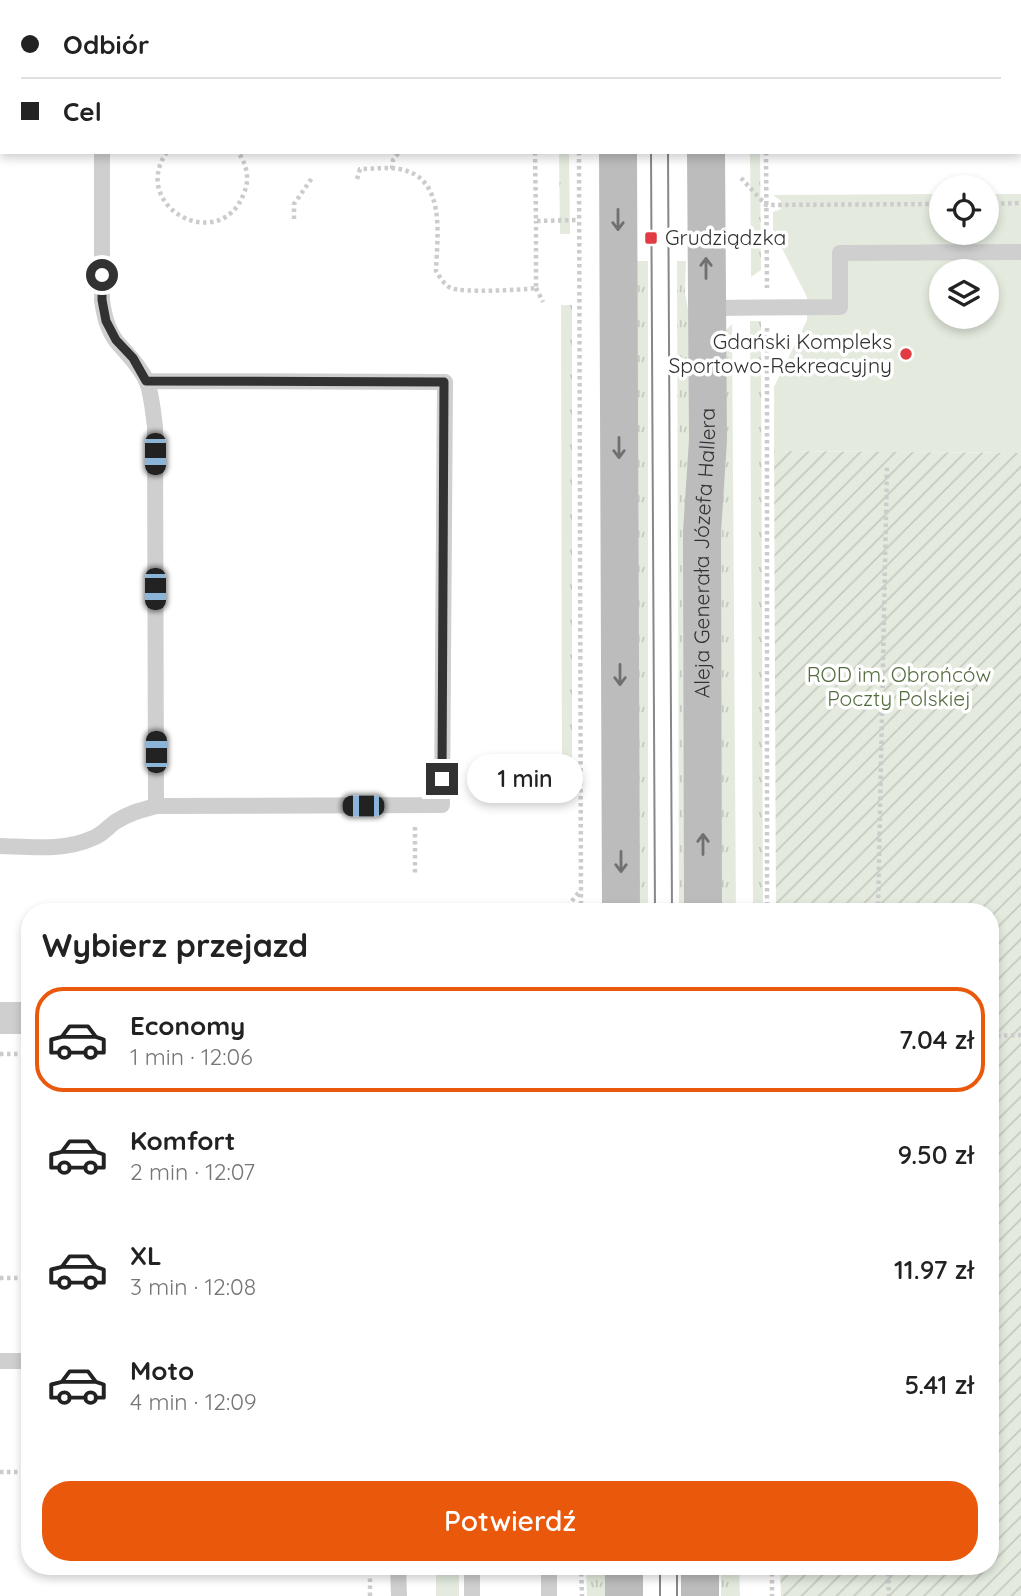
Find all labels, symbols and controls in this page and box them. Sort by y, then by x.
text: Odbiór [63,28,149,61]
text: Cel [63,95,102,128]
map controls [929,175,999,329]
button: locate [929,175,999,245]
one-way arrow [611,209,625,232]
place label: Grudziądzka [665,224,786,250]
marker: Grudziądzka [643,230,659,246]
one-way arrow [699,257,713,280]
route start [86,259,118,291]
button: layers [929,259,999,329]
place label: Gdański Kompleks Sportowo-Rekreacyjny [669,328,892,378]
marker: Gdański Kompleks Sportowo-Rekreacyjny [898,346,914,362]
street label: Aleja Generała Józefa Hallera [688,408,720,698]
car [145,433,166,475]
one-way arrow [612,436,626,459]
car [145,568,166,610]
park label: ROD im. Obrońców Poczty Polskiej [807,661,991,711]
one-way arrow [613,664,627,687]
car [146,731,167,773]
callout: 1 min [466,754,582,804]
route end [426,763,458,795]
text: 1 min [497,764,553,793]
car [343,796,385,817]
one-way arrow [696,832,710,855]
one-way arrow [614,850,628,873]
text: Wybierz przejazd [42,925,308,965]
icon: car [46,1008,109,1071]
text: Economy [130,1009,245,1042]
text: 7.04 zł [899,1023,974,1056]
text: 1 min · 12:06 [130,1042,253,1071]
icon: car [46,1123,109,1186]
text: Komfort [130,1124,235,1157]
text: 9.50 zł [898,1138,974,1171]
text: 2 min · 12:07 [130,1157,255,1186]
icon: car [46,1238,109,1301]
text: XL [130,1239,162,1272]
text: 11.97 zł [894,1253,974,1286]
text: 3 min · 12:08 [130,1272,256,1301]
icon: car [46,1353,109,1416]
text: Moto [130,1354,194,1387]
text: 5.41 zł [905,1368,974,1401]
text: 4 min · 12:09 [130,1387,257,1416]
button: Potwierdź [42,1481,978,1561]

